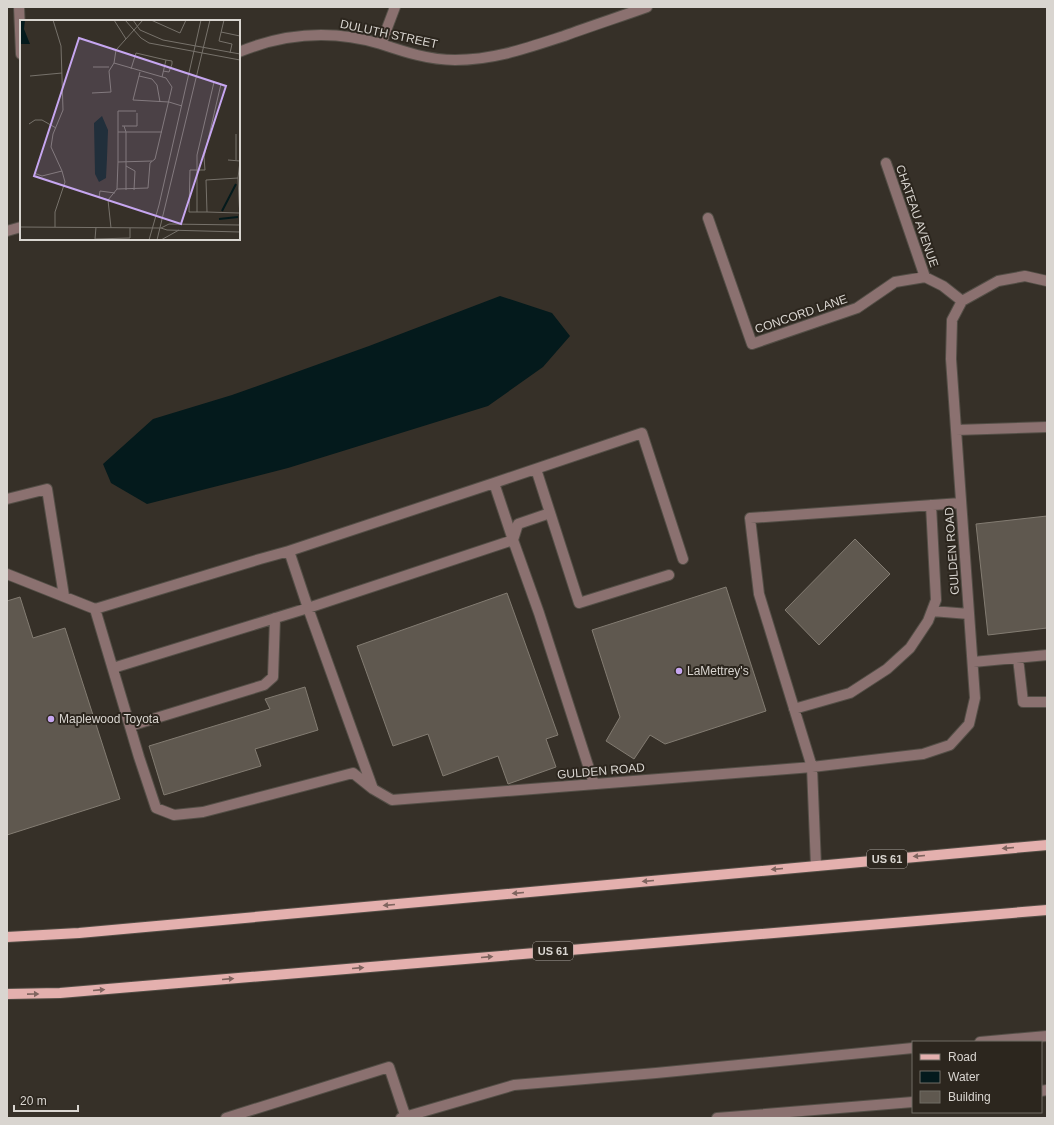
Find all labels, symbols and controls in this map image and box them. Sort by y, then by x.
street label: DULUTH STREET [339,17,440,51]
inset map [20,20,240,240]
street label: CHATEAU AVENUE [893,163,941,269]
street label: CONCORD LANE [753,292,849,336]
street label: GULDEN ROAD [942,506,962,595]
place label: LaMettrey's [687,664,749,678]
marker: LaMettrey's [674,666,684,676]
place label: Maplewood Toyota [59,712,159,726]
marker: Maplewood Toyota [46,714,56,724]
street label: GULDEN ROAD [557,760,646,782]
one-way arrow [1002,845,1014,852]
road number: US 61 [867,850,907,868]
one-way arrow [913,853,925,860]
one-way arrow [771,866,783,873]
one-way arrow [642,878,654,885]
one-way arrow [512,890,524,896]
one-way arrow [383,902,395,908]
road number: US 61 [533,942,573,960]
one-way arrow [481,954,493,960]
one-way arrow [352,965,364,971]
one-way arrow [222,976,234,982]
one-way arrow [93,986,105,993]
one-way arrow [27,991,40,997]
legend [912,1041,1042,1113]
text: Road [948,1050,977,1064]
text: Water [948,1070,980,1084]
scale bar [14,1087,78,1113]
text: Building [948,1090,991,1104]
text: 20 m [20,1094,47,1108]

